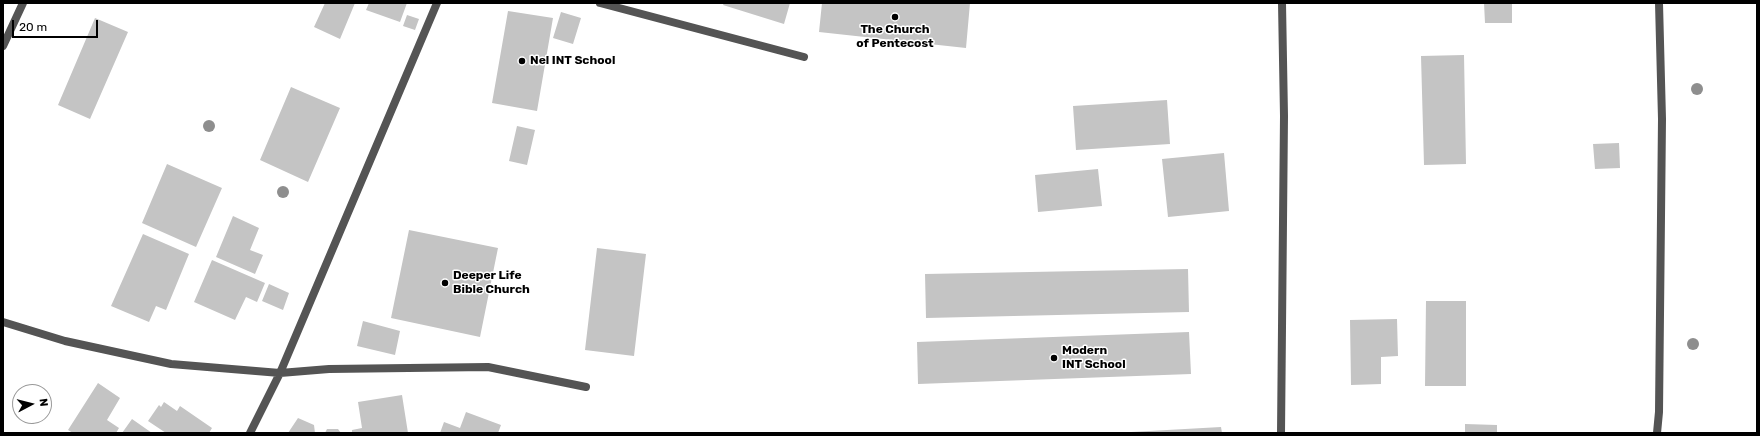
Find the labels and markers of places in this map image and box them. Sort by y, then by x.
marker: The Church of Pentecost [890,12,900,22]
place label: The Church of Pentecost [856,23,934,51]
place label: Nel INT School [530,54,615,68]
marker: Nel INT School [517,56,527,66]
place label: Deeper Life Bible Church [453,269,530,297]
marker: Deeper Life Bible Church [440,278,450,288]
place label: Modern INT School [1062,344,1126,372]
marker: Modern INT School [1049,353,1059,363]

